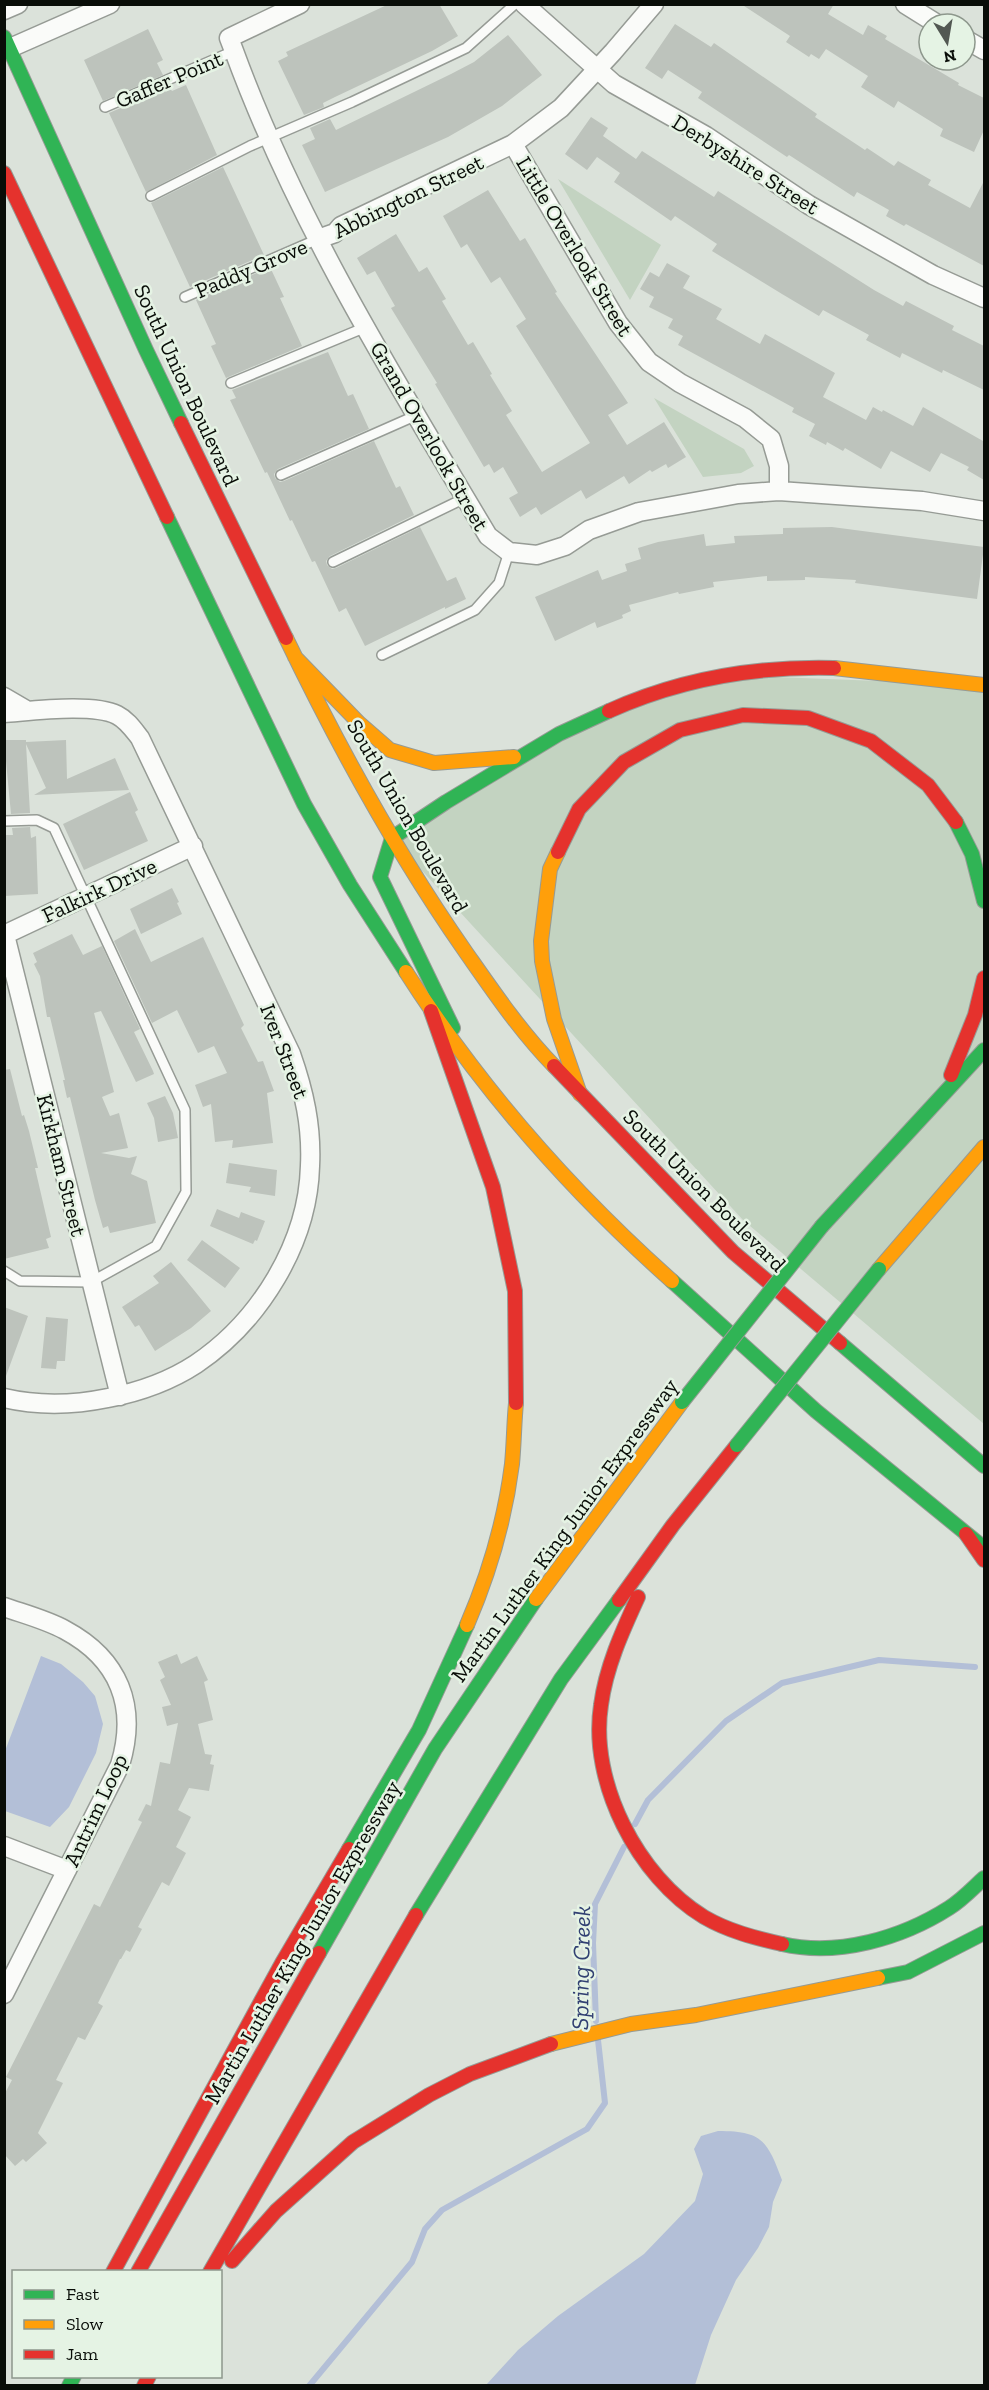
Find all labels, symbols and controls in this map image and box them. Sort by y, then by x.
north arrow [917,12,977,72]
street label: Gaffer Point [112,44,228,114]
text: N [942,46,958,67]
street label: Derbyshire Street [667,108,825,221]
street label: Abbington Street [329,148,488,244]
street label: Little Overlook Street [510,152,639,342]
street label: Paddy Grove [191,233,311,304]
street label: South Union Boulevard [128,280,245,490]
street label: Grand Overlook Street [364,337,495,536]
street label: South Union Boulevard [341,715,474,918]
street label: Falkirk Drive [38,852,161,929]
street label: Iver Street [254,1000,315,1103]
street label: Kirkham Street [31,1091,92,1240]
street label: South Union Boulevard [618,1103,792,1277]
street label: Martin Luther King Junior Expressway [445,1373,684,1687]
street label: Antrim Loop [58,1750,133,1871]
street label: Martin Luther King Junior Expressway [199,1775,407,2109]
water label: Spring Creek [565,1905,596,2030]
legend [12,2270,222,2378]
text: Fast [66,2283,99,2305]
text: Slow [66,2313,103,2335]
text: Jam [66,2343,98,2365]

